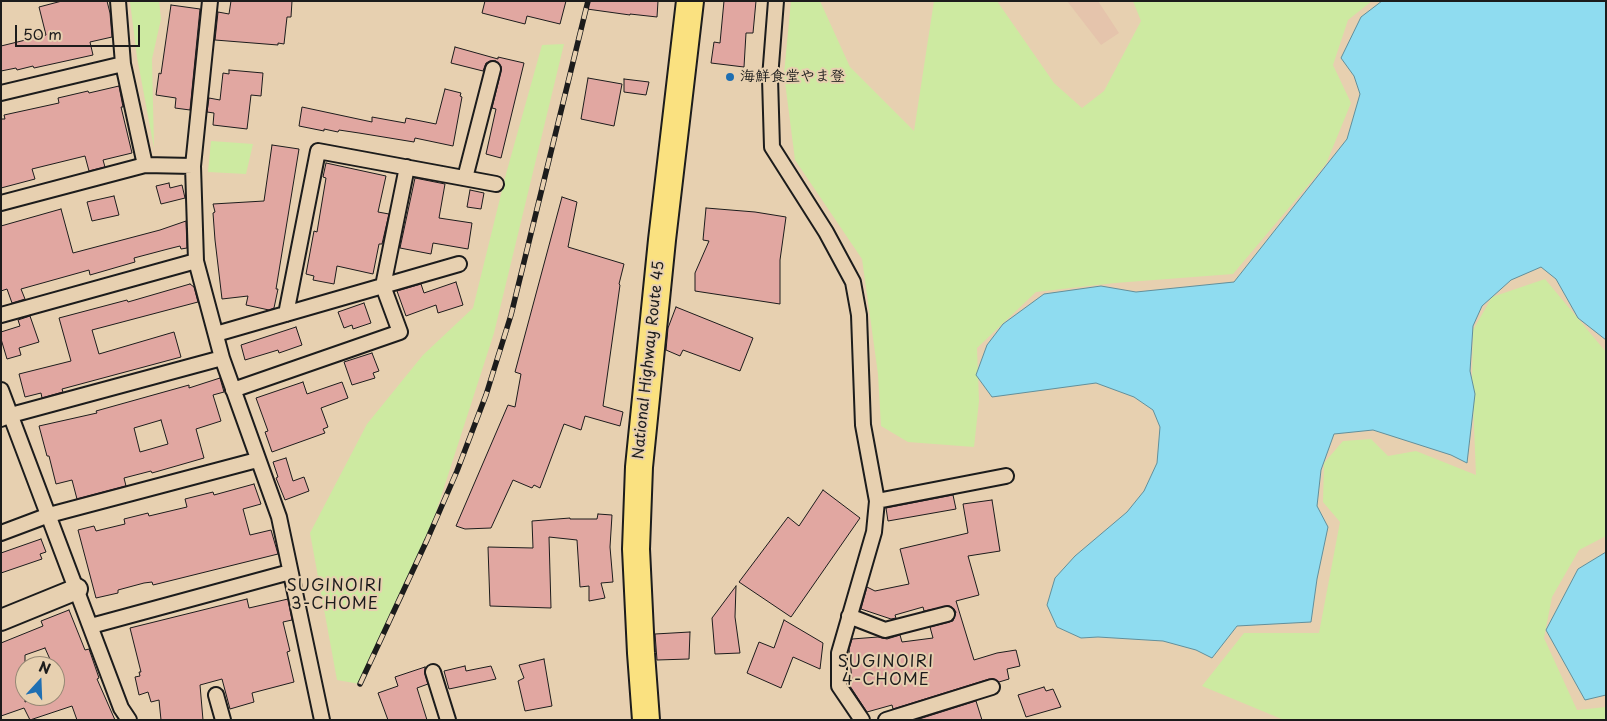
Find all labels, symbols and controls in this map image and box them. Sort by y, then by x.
scale bar [18,15,142,47]
text: 50 m [23,22,62,45]
place label: 海鮮食堂やま登 [740,68,845,86]
marker: 海鮮食堂やま登 [724,71,736,83]
street label: National Highway Route 45 [630,260,668,460]
district label: SUGINOIRI 3-CHOME [287,577,383,615]
district label: SUGINOIRI 4-CHOME [838,653,934,691]
north arrow [15,656,65,706]
text: N [36,656,54,679]

